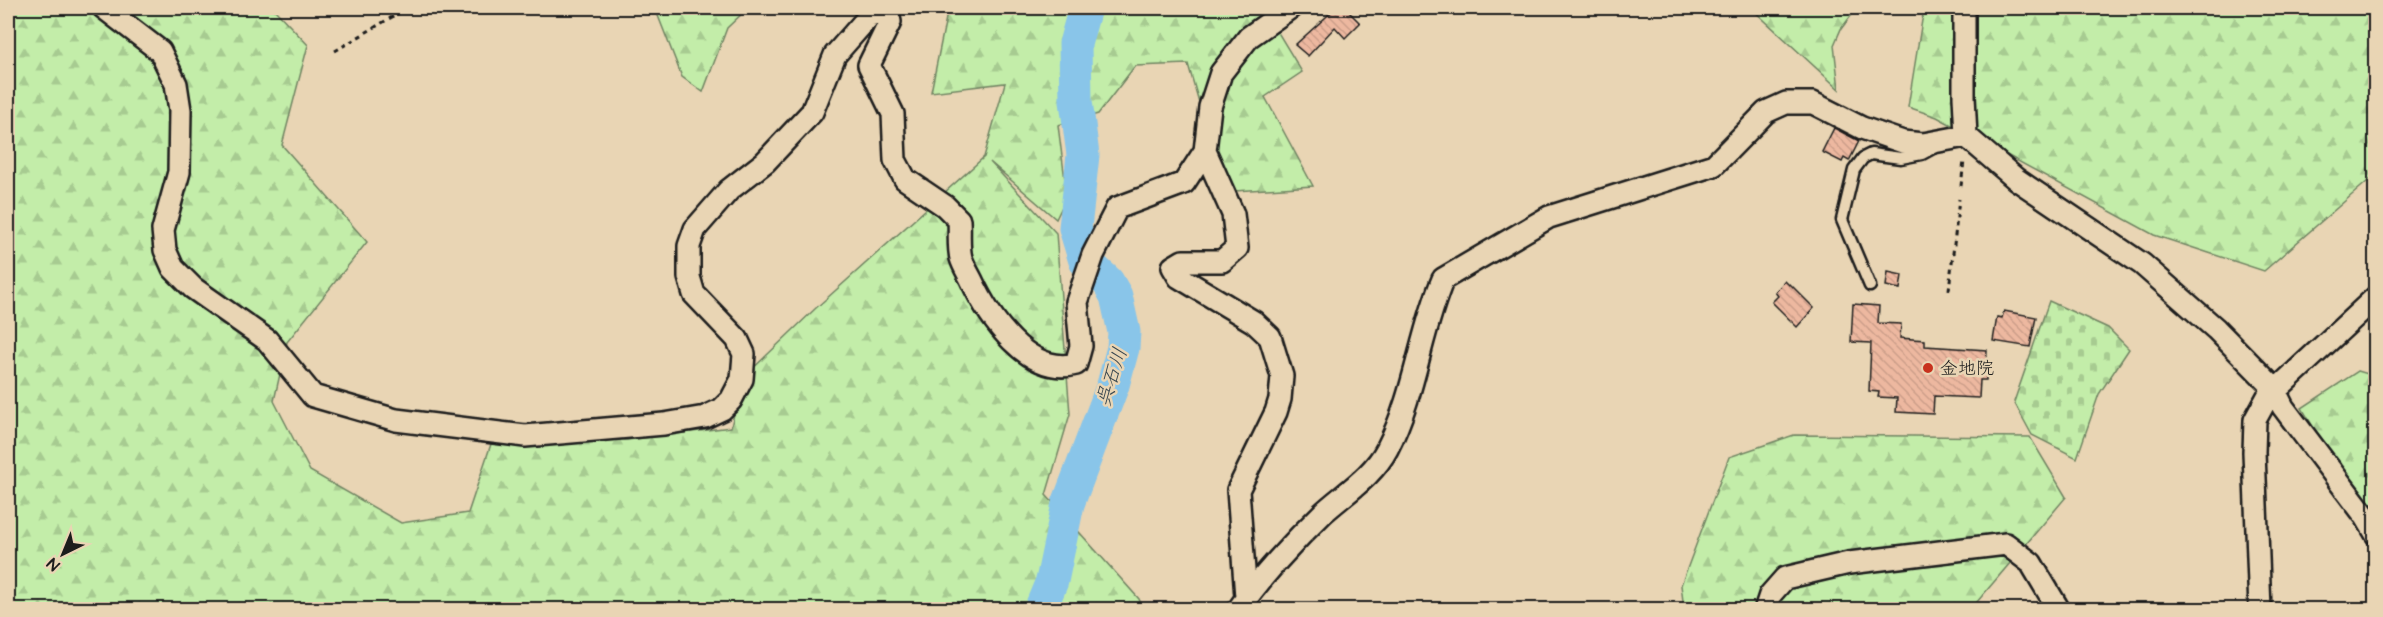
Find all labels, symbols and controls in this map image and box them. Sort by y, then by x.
water label: 呉石川 [1089,344,1135,410]
place label: 金地院 [1940,356,1994,381]
marker: 金地院 [1921,361,1935,375]
north arrow [33,524,93,584]
text: N [42,553,65,576]

